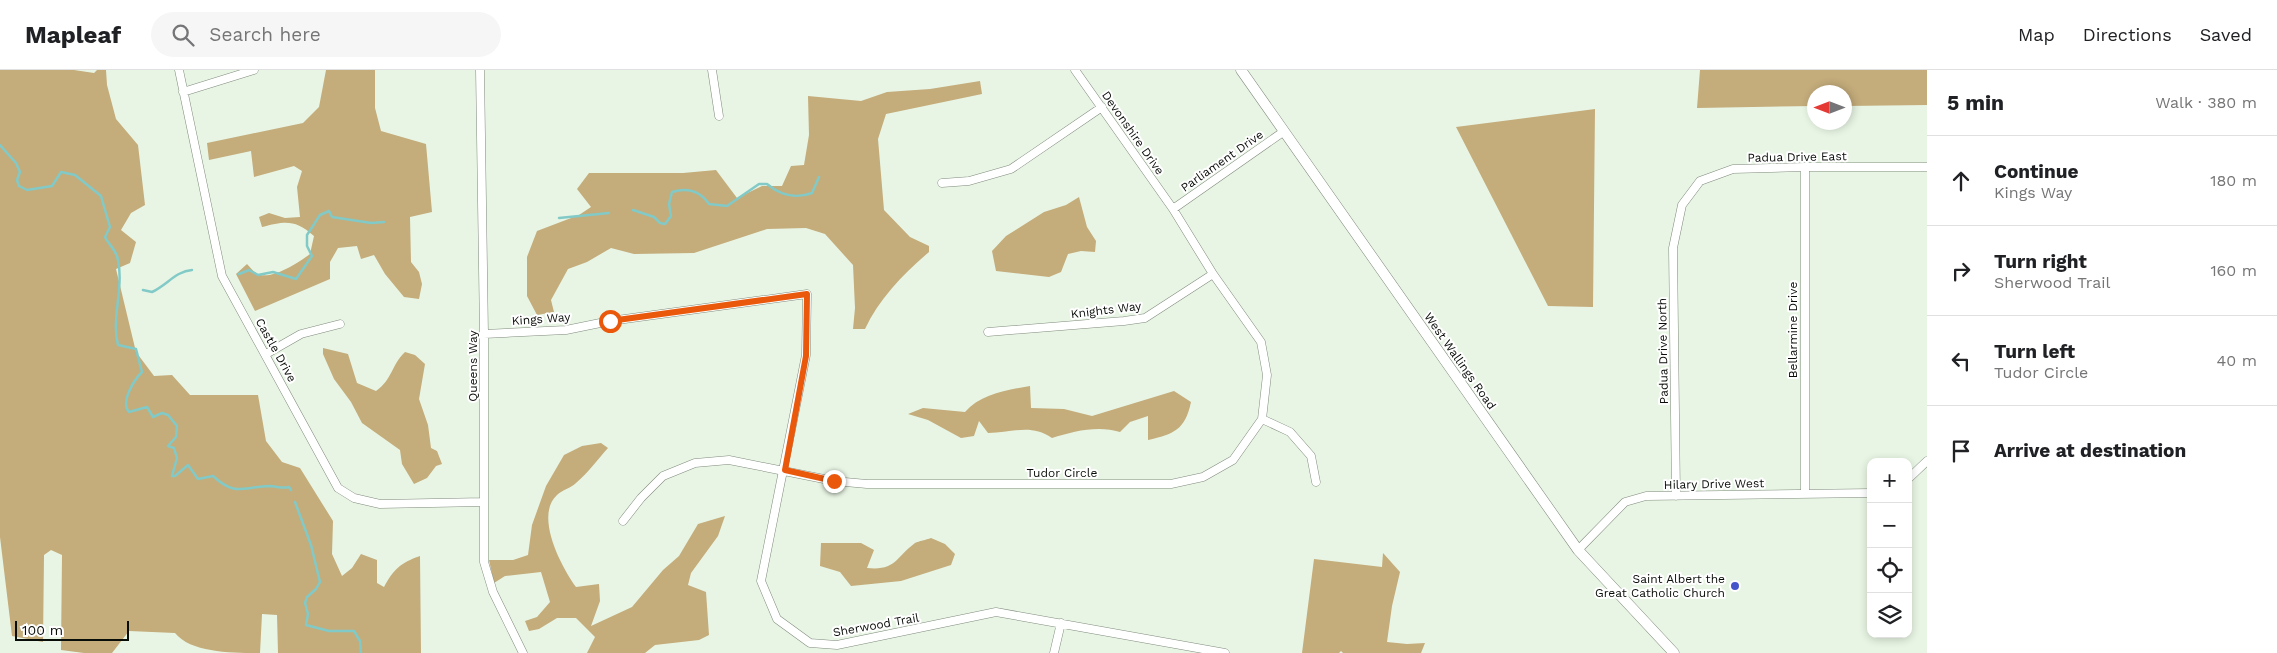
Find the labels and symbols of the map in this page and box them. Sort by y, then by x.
north arrow [1807,85,1852,130]
street label: Devonshire Drive [1099,89,1167,178]
street label: Parliament Drive [1178,127,1266,195]
street label: Padua Drive East [1747,149,1847,165]
street label: Bellarmine Drive [1786,282,1800,378]
street label: Padua Drive North [1655,298,1671,404]
street label: Knights Way [1070,299,1143,321]
street label: Kings Way [511,310,572,328]
route start [599,310,622,333]
street label: West Wallings Road [1421,310,1499,412]
street label: Castle Drive [253,316,299,384]
street label: Queens Way [466,329,480,402]
street label: Tudor Circle [1027,466,1097,480]
route end [823,470,846,493]
street label: Hilary Drive West [1664,476,1764,492]
place label: Saint Albert the Great Catholic Church [1595,572,1725,600]
marker: Saint Albert the Great Catholic Church [1729,580,1741,592]
street label: Sherwood Trail [832,610,921,639]
scale bar [15,618,129,641]

